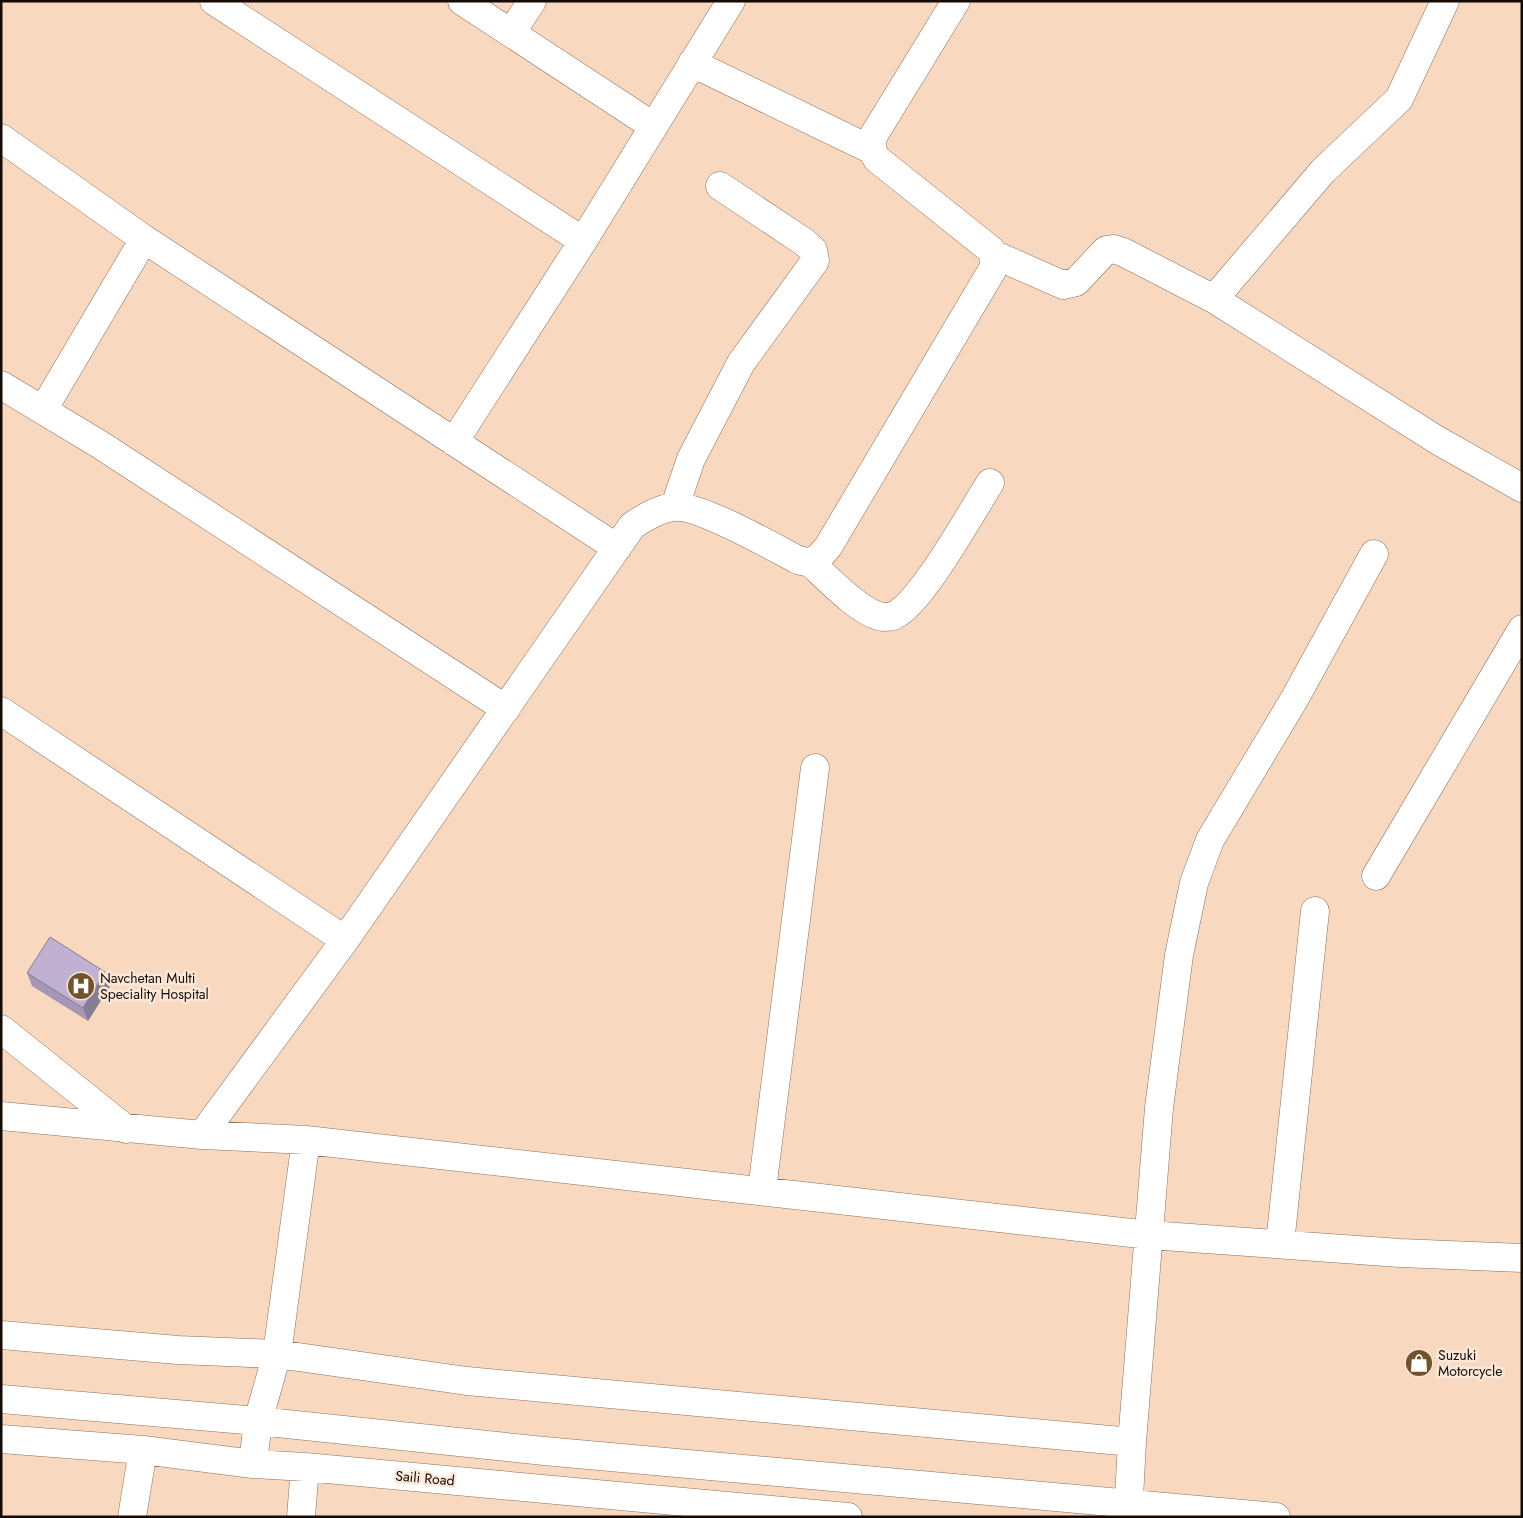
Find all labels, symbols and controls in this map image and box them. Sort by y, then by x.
place label: Navchetan Multi Speciality Hospital [100,968,209,1004]
hospital icon: Navchetan Multi Speciality Hospital [66,971,96,1001]
place label: Suzuki Motorcycle [1438,1345,1502,1381]
shop icon: Suzuki Motorcycle [1404,1348,1434,1378]
street label: Saili Road [395,1465,455,1491]

